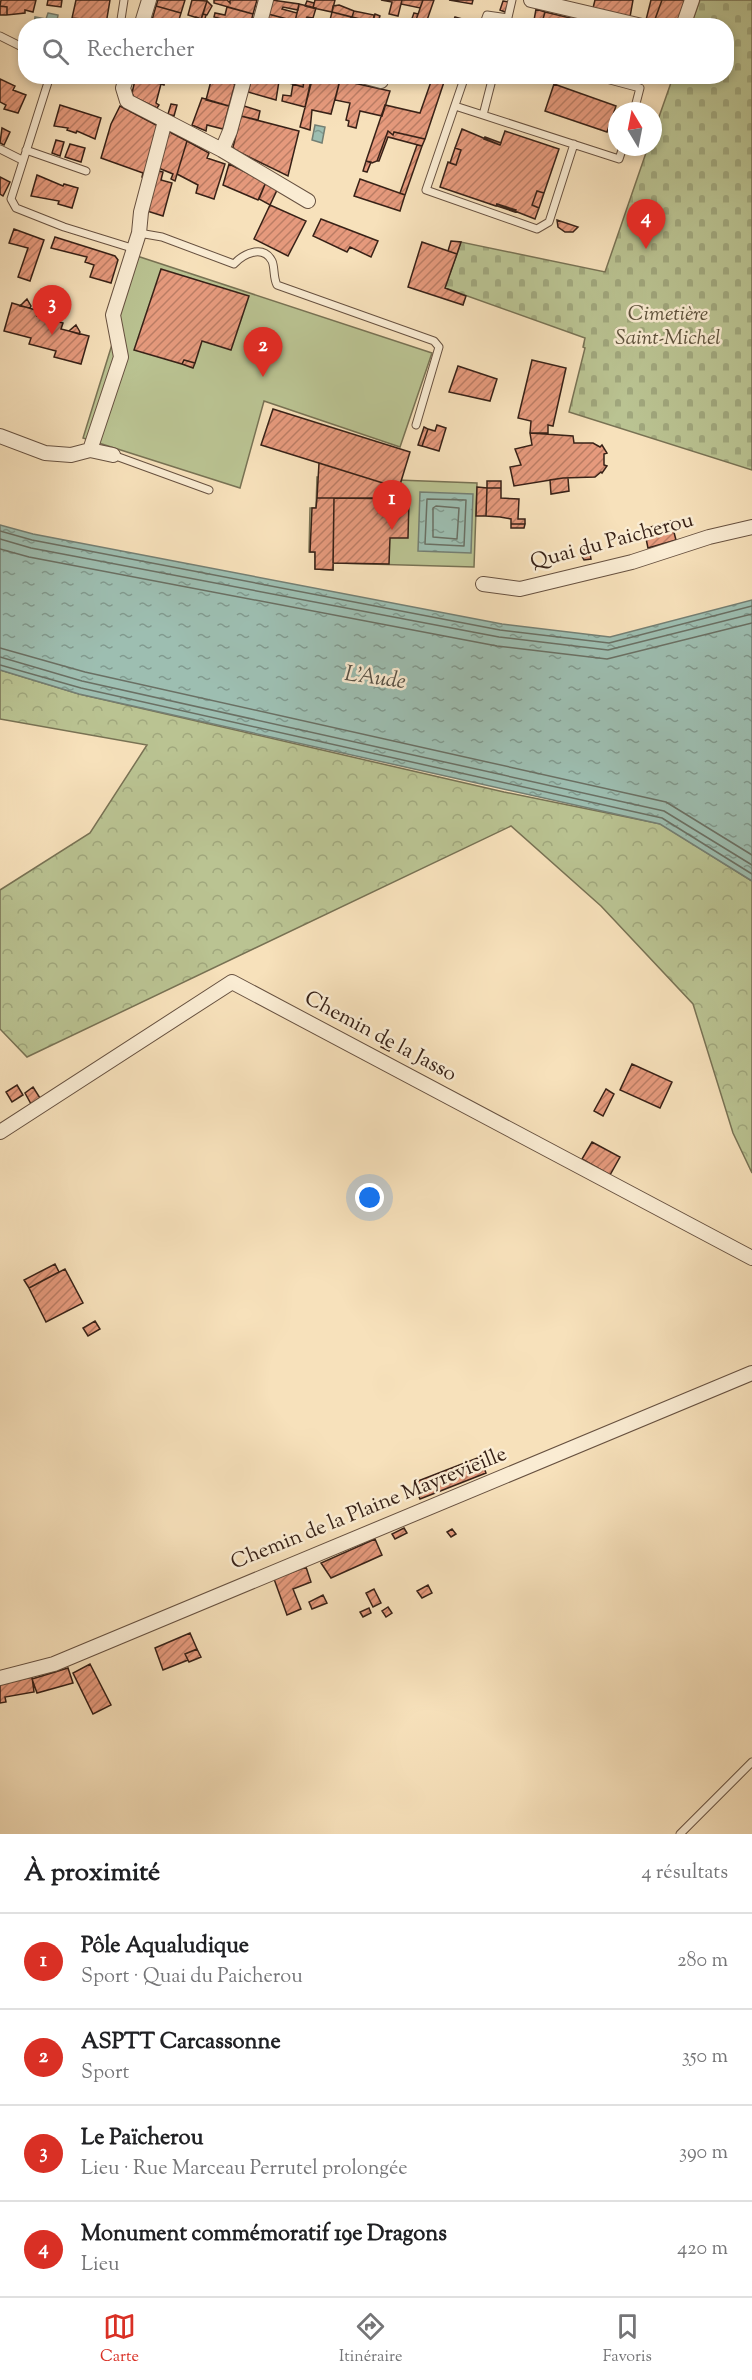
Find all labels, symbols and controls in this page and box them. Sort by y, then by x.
search box [18,18,734,84]
icon: search [39,35,72,68]
text: Rechercher [87,35,194,67]
north arrow [608,102,662,156]
pin: 4 [626,200,666,249]
pin: 3 [32,286,72,335]
park label: Cimetière Saint-Michel [615,300,721,354]
pin: 2 [244,328,282,377]
pin: 1 [372,480,412,530]
street label: Quai du Paicherou [527,506,697,578]
water label: L'Aude [342,659,408,699]
street label: Chemin de la Jasso [298,984,462,1090]
your location [355,1183,384,1212]
street label: Chemin de la Plaine Mayrevieille [227,1440,511,1578]
text: À proximité [24,1855,160,1892]
text: 4 résultats [642,1859,728,1888]
text: Pôle Aqualudique [81,1931,249,1963]
text: 1 [40,1947,47,1976]
text: 280 m [677,1947,728,1976]
text: Sport · Quai du Paicherou [81,1963,303,1992]
text: ASPTT Carcassonne [81,2027,281,2059]
text: 2 [39,2043,48,2072]
text: 350 m [682,2043,728,2072]
text: Sport [81,2059,129,2088]
text: Le Païcherou [81,2123,203,2155]
text: 3 [39,2139,48,2168]
text: 390 m [679,2139,728,2168]
text: Lieu · Rue Marceau Perrutel prolongée [81,2155,408,2184]
text: Monument commémoratif 19e Dragons [81,2219,447,2251]
text: 4 [38,2235,49,2264]
text: 420 m [677,2235,728,2264]
text: Lieu [81,2251,119,2280]
tab: Carte [100,2310,139,2369]
tab: Itinéraire [339,2310,402,2369]
tab: Favoris [603,2310,652,2369]

